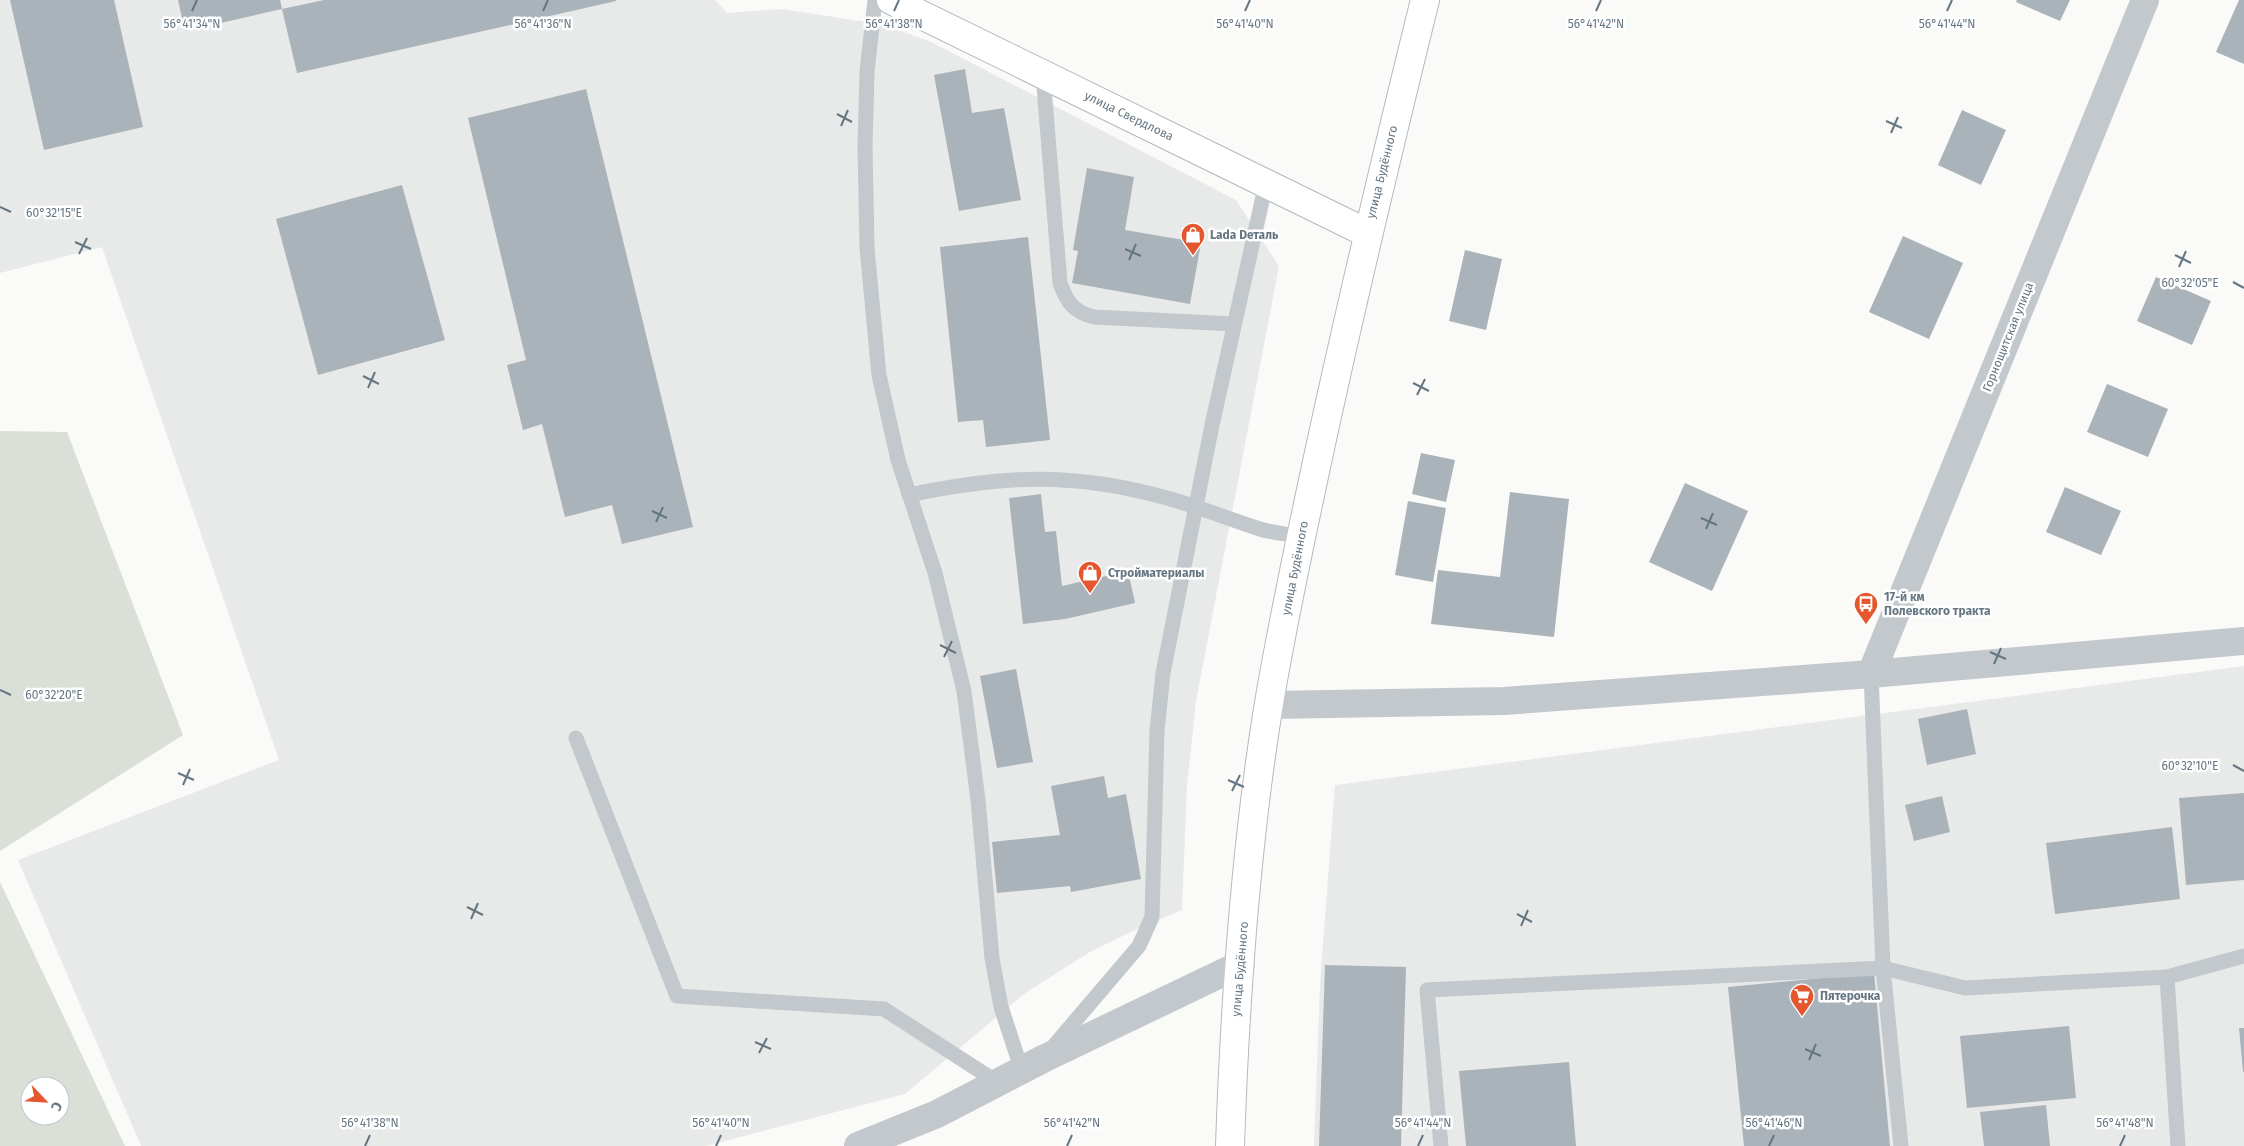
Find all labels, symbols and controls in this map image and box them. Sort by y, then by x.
text: 56°41'34"N [164,17,220,31]
text: 56°41'36"N [514,17,572,31]
text: 56°41'38"N [865,17,923,31]
text: 56°41'40"N [1216,17,1274,31]
text: 56°41'42"N [1568,17,1624,31]
text: 56°41'44"N [1919,17,1975,31]
street label: улица Свердлова [1082,88,1176,144]
street label: улица Будённого [1364,124,1400,220]
text: 60°32'15"E [26,206,82,220]
shop icon: Lada Dеталь [1180,222,1206,256]
place label: Lada Dеталь [1210,228,1279,242]
text: 60°32'05"E [2161,276,2219,290]
street label: Горнощитская улица [1980,280,2036,394]
street label: улица Будённого [1279,520,1311,616]
shop icon: Стройматериалы [1077,560,1103,594]
place label: Стройматериалы [1108,566,1205,580]
place label: 17-й км Полевского тракта [1884,590,1991,618]
bus stop icon: 17-й км Полевского тракта [1853,591,1879,625]
text: 60°32'20"E [25,688,83,702]
text: 60°32'10"E [2162,759,2218,773]
street label: улица Будённого [1229,921,1251,1017]
supermarket icon: Пятерочка [1789,983,1815,1017]
place label: Пятерочка [1820,989,1881,1003]
north arrow [20,1076,70,1126]
text: С [47,1099,66,1114]
text: 56°41'38"N [341,1116,399,1130]
text: 56°41'40"N [692,1116,750,1130]
text: 56°41'42"N [1044,1116,1100,1130]
text: 56°41'44"N [1395,1116,1451,1130]
text: 56°41'46"N [1745,1116,1803,1130]
text: 56°41'48"N [2096,1116,2154,1130]

